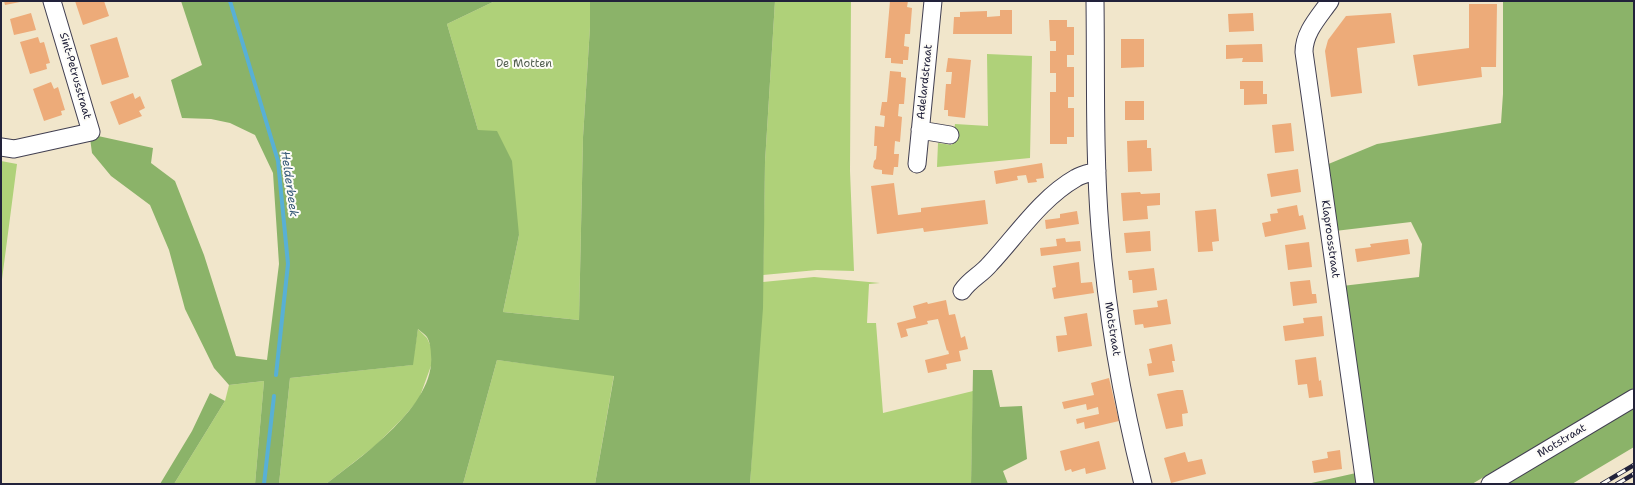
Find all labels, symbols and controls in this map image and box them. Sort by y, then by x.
street label: Sint-Petrusstraat [56,31,94,121]
street label: Adelardstraat [914,44,936,120]
park label: De Motten [496,57,552,71]
water label: Helderbeek [277,150,301,218]
street label: Klaproosstraat [1318,199,1342,279]
street label: Motstraat [1101,301,1123,357]
street label: Motstraat [1535,421,1589,461]

